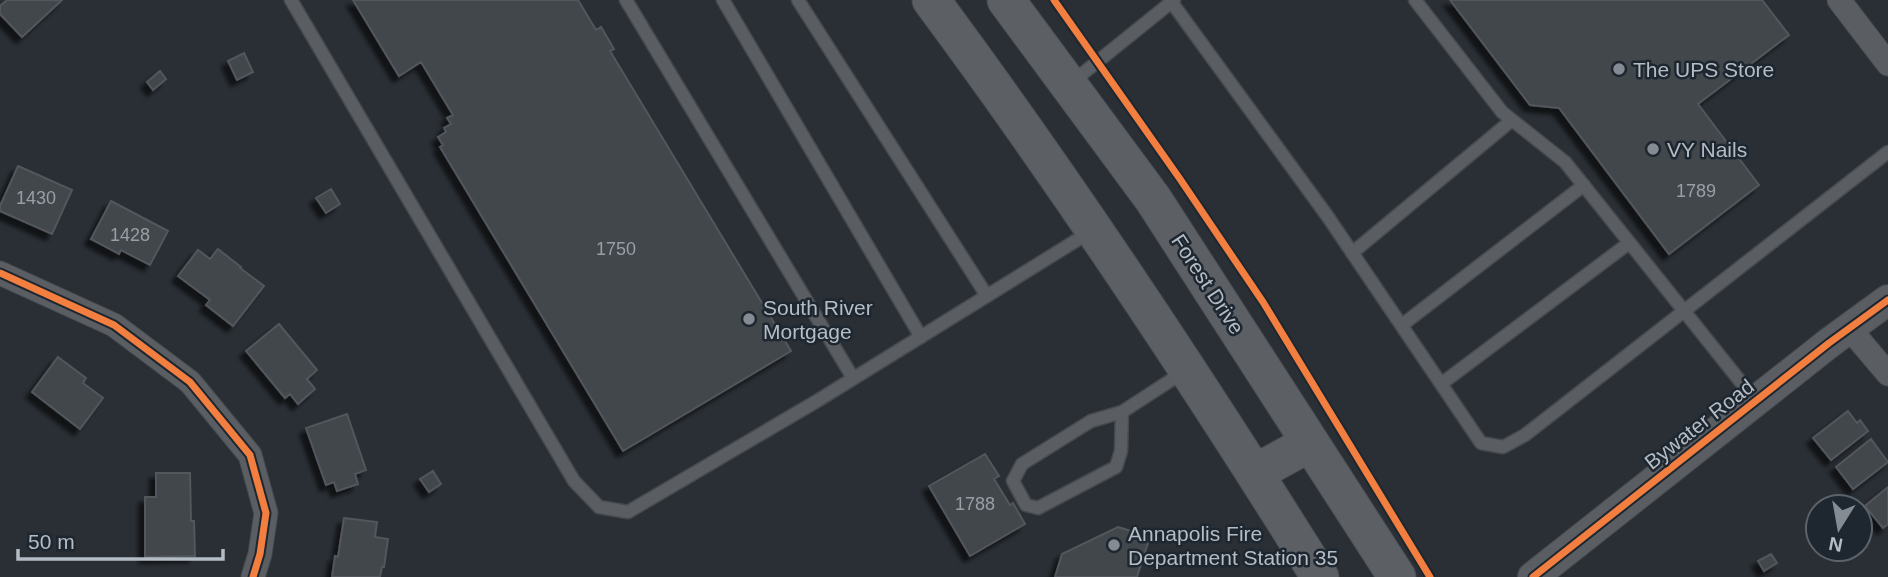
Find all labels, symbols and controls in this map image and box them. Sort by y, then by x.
place label: The UPS Store [1633,58,1774,81]
marker: The UPS Store [1611,61,1627,77]
place label: VY Nails [1667,138,1747,161]
marker: VY Nails [1645,141,1661,157]
house number: 1789 [1676,181,1716,201]
house number: 1430 [16,188,56,208]
house number: 1428 [110,225,150,245]
street label: Forest Drive [1167,230,1249,338]
house number: 1750 [596,239,636,259]
place label: South River Mortgage [763,296,873,343]
marker: South River Mortgage [741,311,757,327]
street label: Bywater Road [1640,374,1758,474]
north arrow [1804,493,1874,563]
house number: 1788 [955,494,995,514]
scale bar [18,518,222,562]
place label: Annapolis Fire Department Station 35 [1128,522,1338,569]
text: 50 m [28,530,75,553]
text: N [1827,533,1845,556]
marker: Annapolis Fire Department Station 35 [1106,537,1122,553]

